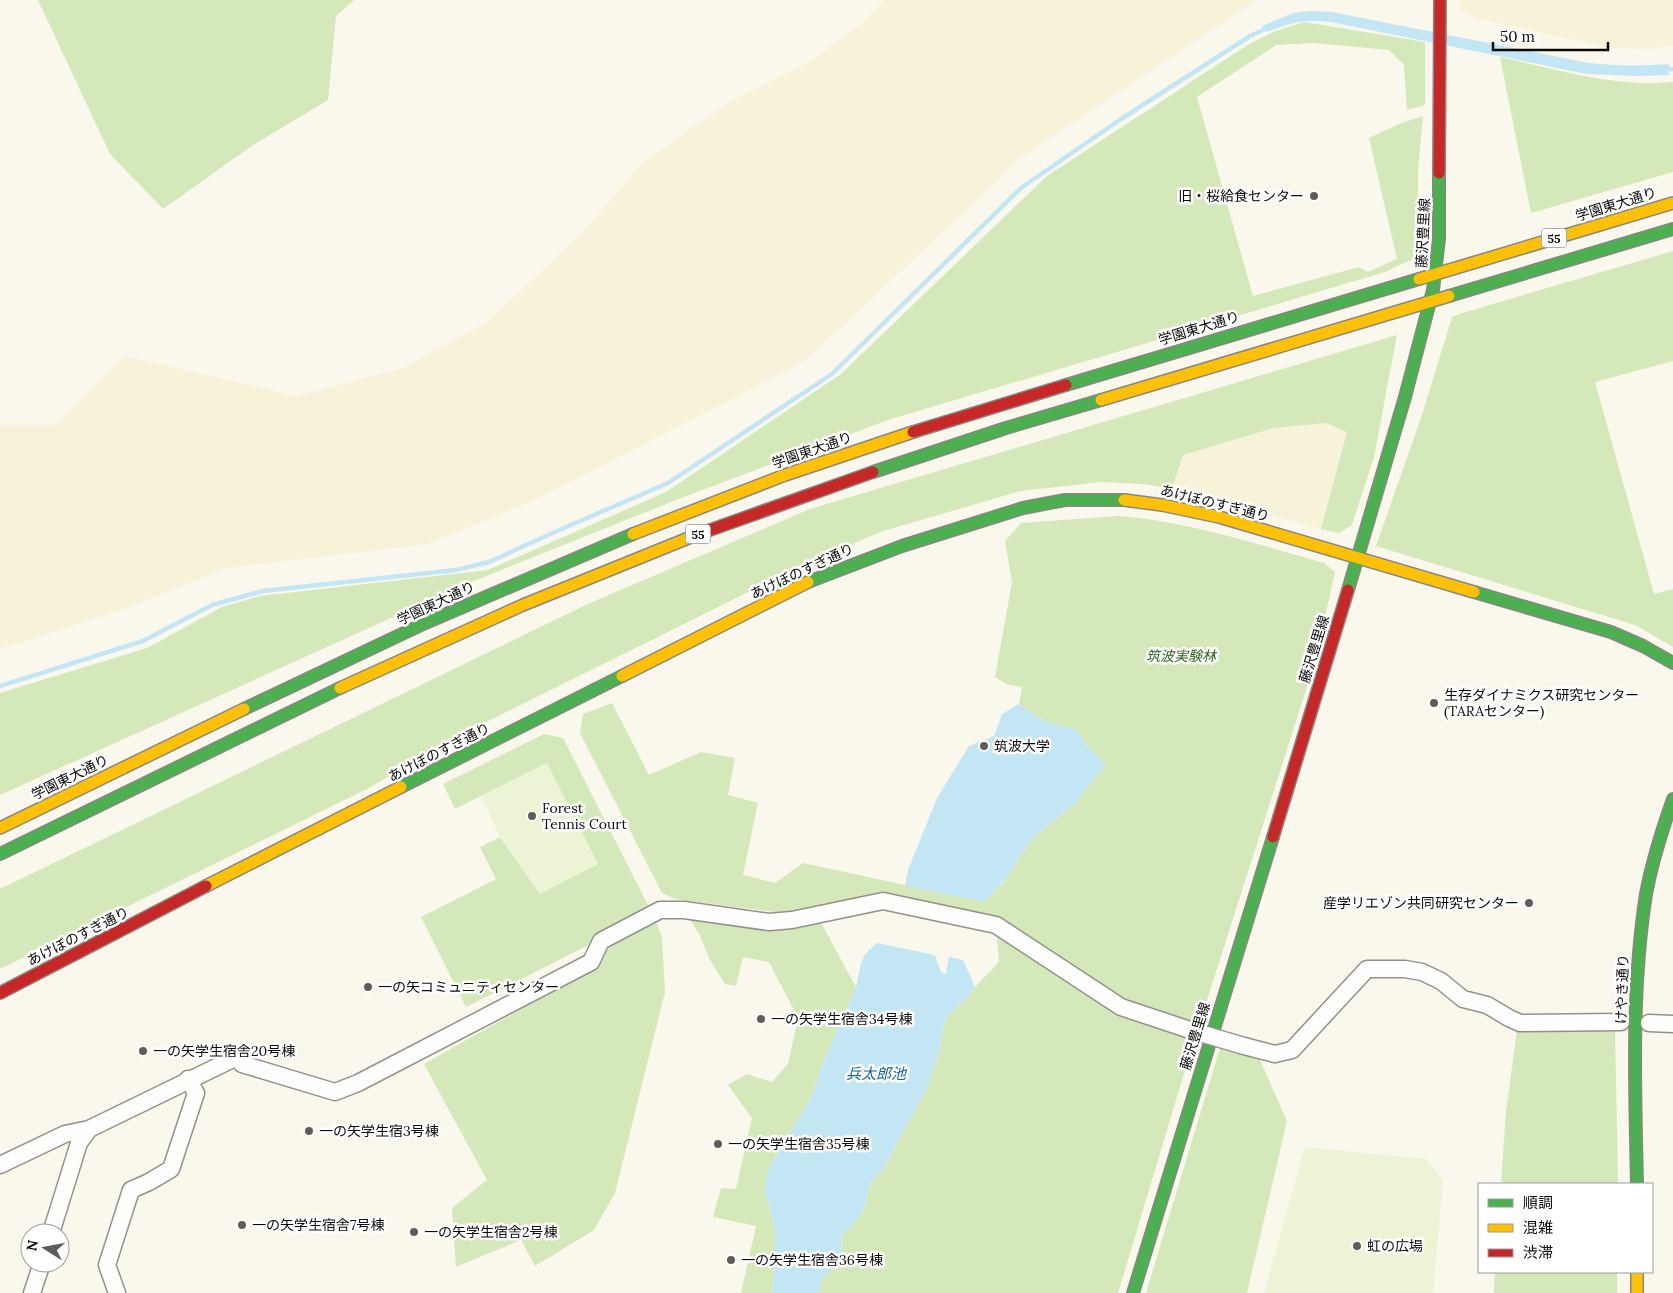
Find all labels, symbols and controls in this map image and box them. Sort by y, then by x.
scale bar [1493,20,1608,52]
text: 50 m [1500,27,1535,46]
street label: 学園東大通り [1573,183,1659,225]
place label: 旧・桜給食センター [1178,187,1304,205]
marker: 旧・桜給食センター [1308,190,1320,202]
street label: 藤沢豊里線 [1412,198,1434,268]
road number: 55 [1542,228,1566,248]
street label: 学園東大通り [1156,307,1242,349]
street label: 学園東大通り [769,428,855,472]
street label: あけぼのすぎ通り [1158,481,1272,525]
road number: 55 [686,524,710,544]
street label: あけぼのすぎ通り [747,539,857,603]
street label: 学園東大通り [394,577,478,629]
street label: 藤沢豊里線 [1295,613,1333,685]
park label: 筑波実験林 [1146,647,1218,665]
place label: 生存ダイナミクス研究センター (TARAセンター) [1444,686,1639,720]
marker: 生存ダイナミクス研究センター (TARAセンター) [1428,697,1440,709]
street label: あけぼのすぎ通り [385,719,493,785]
place label: 筑波大学 [994,737,1050,755]
marker: 筑波大学 [978,740,990,752]
street label: 学園東大通り [28,750,112,804]
place label: Forest Tennis Court [542,799,627,833]
marker: Forest Tennis Court [526,810,538,822]
place label: 産学リエゾン共同研究センター [1323,894,1519,912]
marker: 産学リエゾン共同研究センター [1523,897,1535,909]
street label: あけぼのすぎ通り [24,903,132,969]
street label: けやき通り [1612,954,1632,1024]
place label: 一の矢コミュニティセンター [378,978,559,996]
marker: 一の矢コミュニティセンター [362,981,374,993]
street label: 藤沢豊里線 [1176,1000,1214,1072]
place label: 一の矢学生宿舎34号棟 [771,1010,912,1028]
marker: 一の矢学生宿舎34号棟 [755,1013,767,1025]
place label: 一の矢学生宿舎20号棟 [153,1042,295,1060]
marker: 一の矢学生宿舎20号棟 [137,1045,149,1057]
water label: 兵太郎池 [846,1064,908,1083]
place label: 一の矢学生宿3号棟 [319,1122,439,1140]
marker: 一の矢学生宿3号棟 [303,1125,315,1137]
place label: 一の矢学生宿舎35号棟 [728,1135,869,1153]
marker: 一の矢学生宿舎35号棟 [712,1138,724,1150]
legend [1478,1183,1653,1273]
text: 順調 [1523,1193,1553,1212]
place label: 一の矢学生宿舎7号棟 [252,1216,384,1234]
text: 混雑 [1523,1218,1553,1237]
marker: 一の矢学生宿舎7号棟 [236,1219,248,1231]
north arrow [20,1223,70,1273]
place label: 一の矢学生宿舎2号棟 [424,1223,558,1241]
marker: 一の矢学生宿舎2号棟 [408,1226,420,1238]
place label: 虹の広場 [1367,1237,1423,1255]
text: N [22,1238,42,1253]
marker: 虹の広場 [1351,1240,1363,1252]
text: 渋滞 [1523,1243,1553,1262]
place label: 一の矢学生宿舎36号棟 [741,1251,883,1269]
marker: 一の矢学生宿舎36号棟 [725,1254,737,1266]

